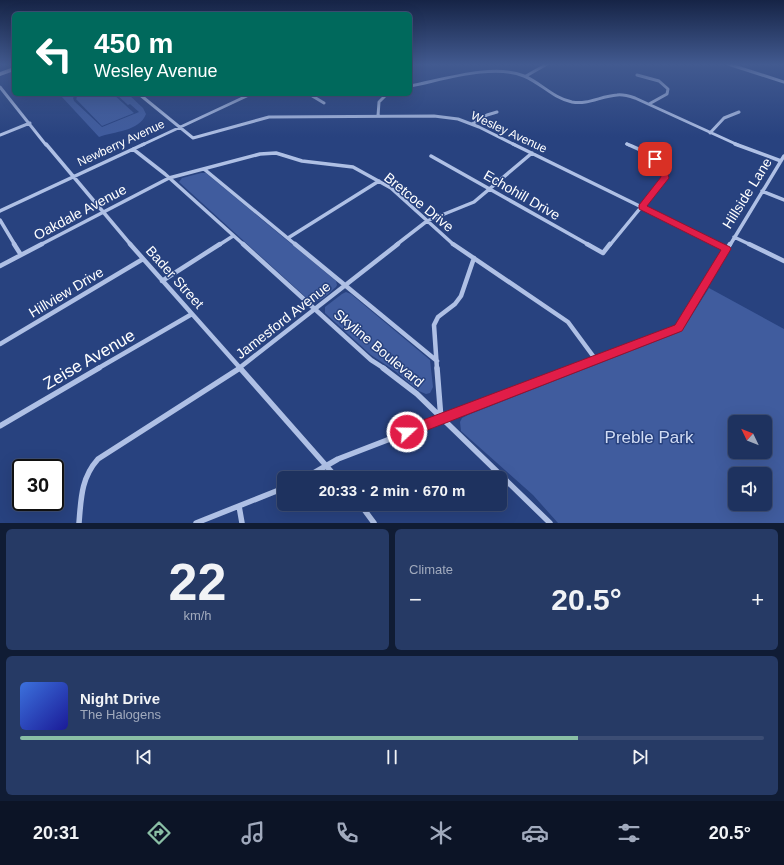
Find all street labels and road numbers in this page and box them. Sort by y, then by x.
street label: Wesley Avenue [469,108,550,156]
street label: Newberry Avenue [75,117,167,169]
street label: Hillside Lane [719,155,775,231]
street label: Echohill Drive [481,167,563,223]
street label: Bretcoe Drive [381,169,457,235]
street label: Oakdale Avenue [31,181,129,243]
street label: Bader Street [143,242,207,312]
street label: Hillview Drive [26,263,106,320]
street label: Jamesford Avenue [232,278,334,362]
street label: Skyline Boulevard [331,306,427,390]
street label: Zeise Avenue [40,326,138,393]

